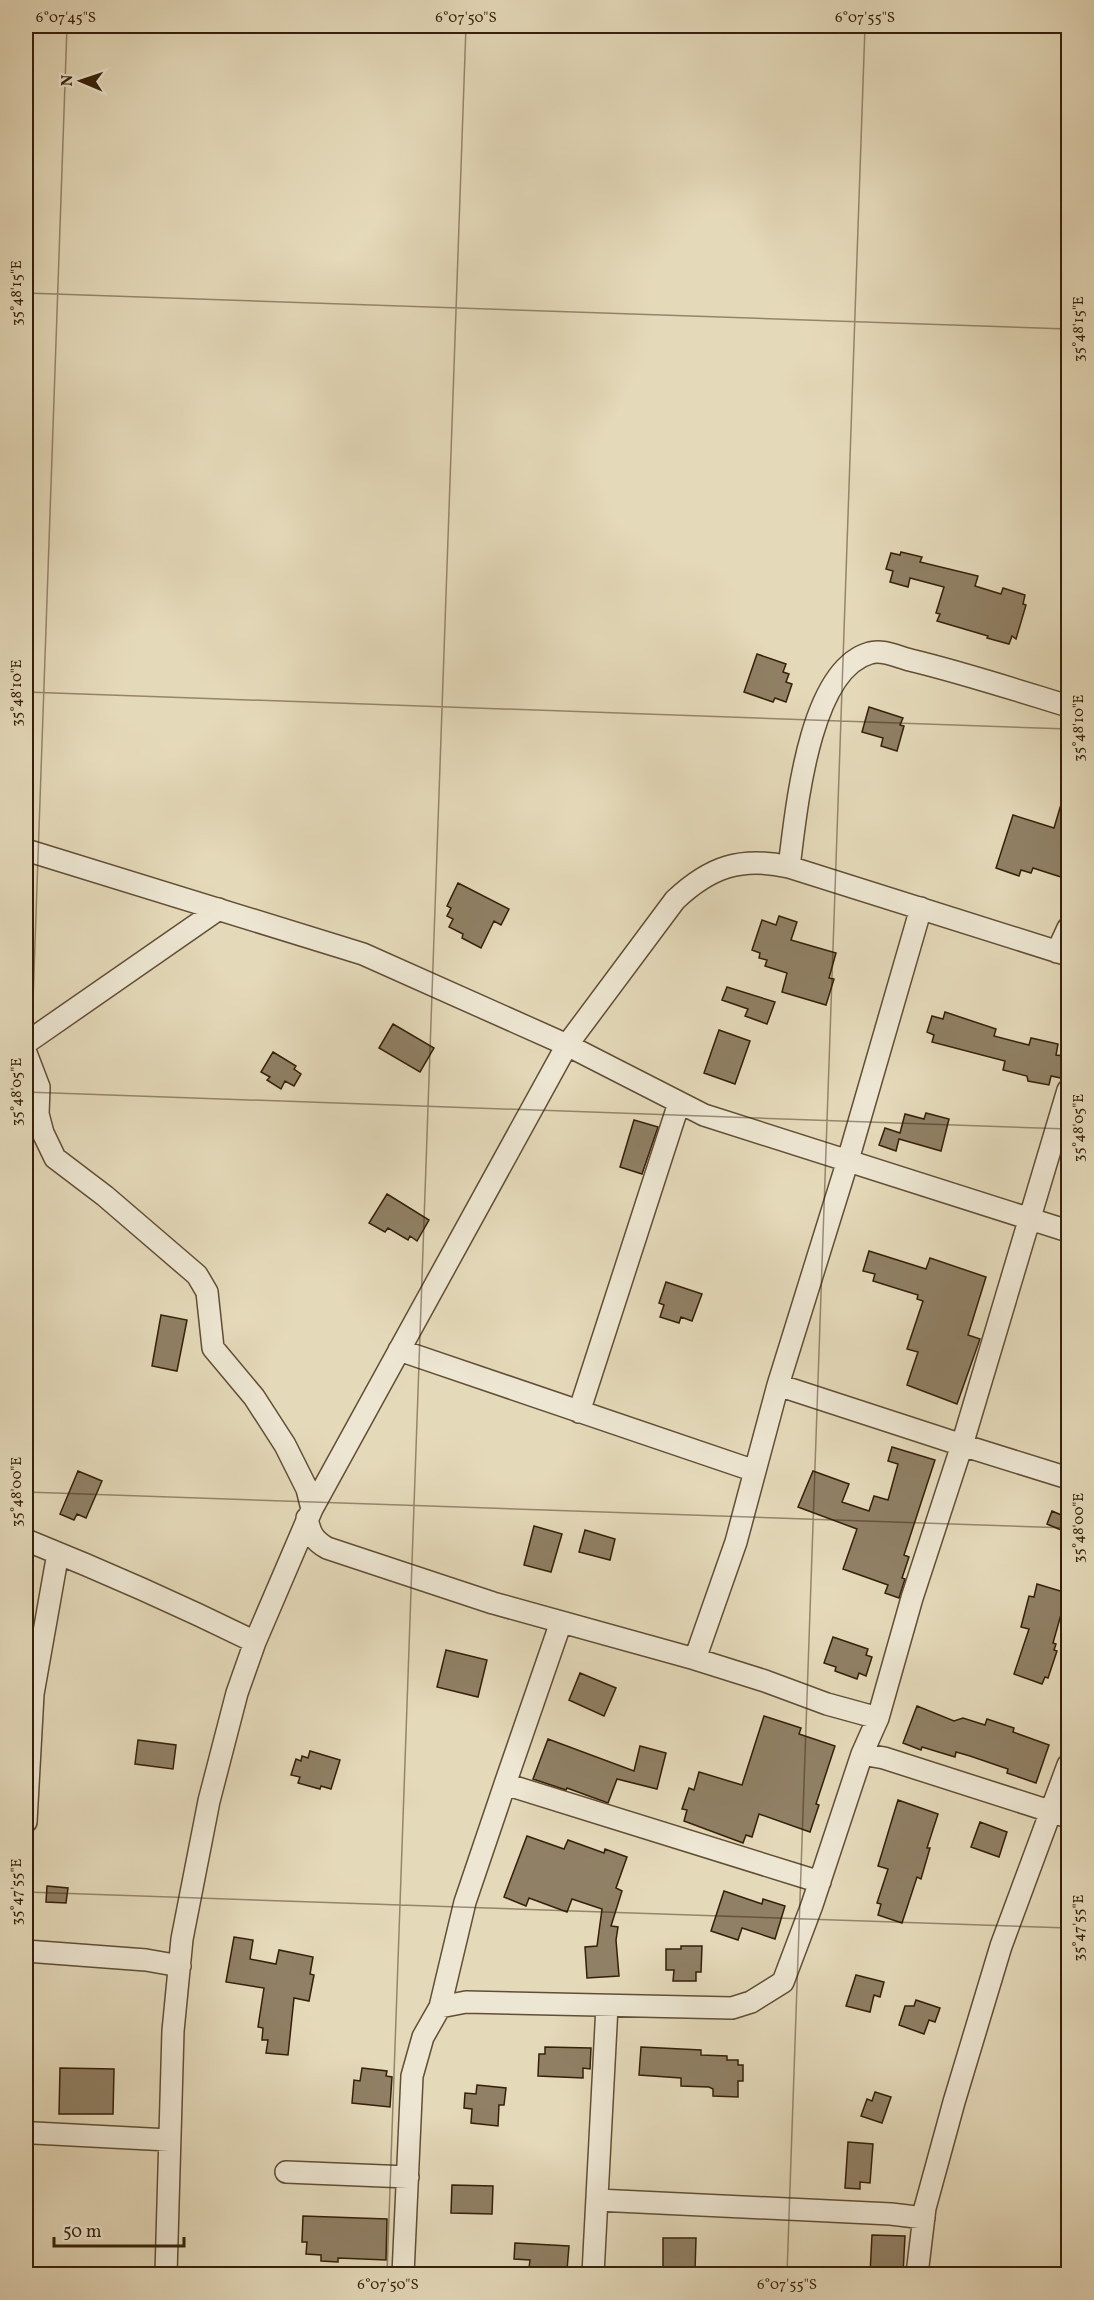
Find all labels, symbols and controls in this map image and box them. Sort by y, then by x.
text: 6°07'45"S [36,8,96,29]
text: 6°07'50"S [435,8,497,29]
text: 6°07'55"S [835,8,895,29]
north arrow [51,51,111,111]
text: N [57,74,79,87]
text: 35°48'15"E [7,260,28,326]
text: 35°48'15"E [1069,296,1090,362]
text: 35°48'10"E [7,659,28,727]
text: 35°48'10"E [1069,694,1090,762]
text: 35°48'05"E [7,1058,28,1126]
text: 35°48'05"E [1069,1094,1090,1162]
text: 35°48'00"E [7,1457,28,1527]
text: 35°48'00"E [1069,1493,1090,1563]
text: 35°47'55"E [7,1858,28,1926]
text: 35°47'55"E [1069,1894,1090,1962]
scale bar [54,2210,184,2248]
text: 50 m [63,2220,102,2245]
text: 6°07'50"S [357,2275,419,2296]
text: 6°07'55"S [757,2275,817,2296]

